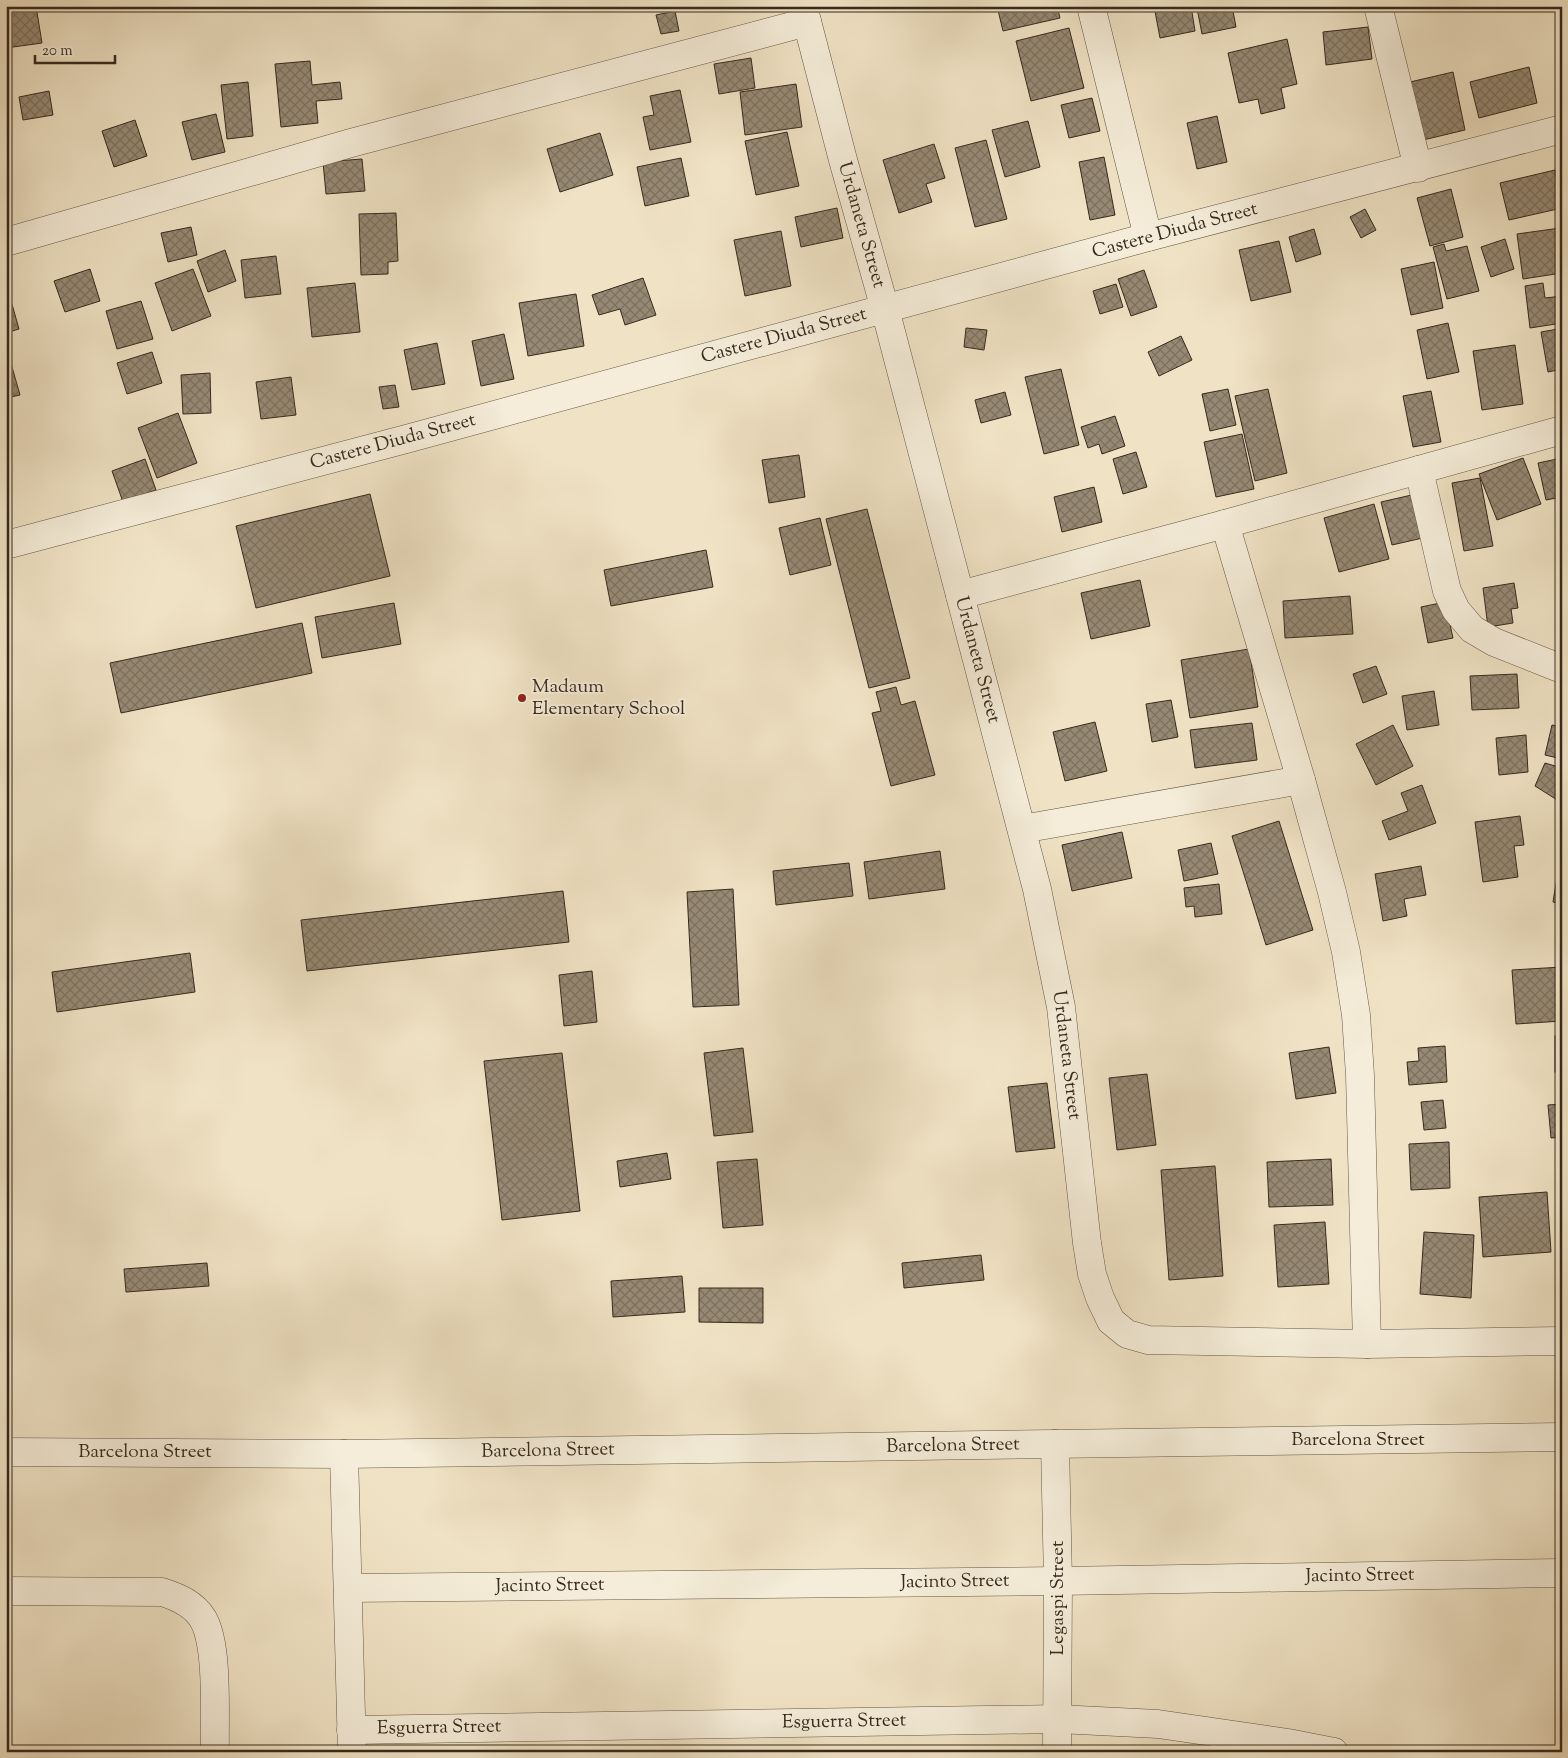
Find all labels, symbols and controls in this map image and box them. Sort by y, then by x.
scale bar [35,32,115,64]
text: 20 m [42,41,73,62]
street label: Urdaneta Street [830,159,892,292]
street label: Castere Diuda Street [1089,196,1261,266]
street label: Castere Diuda Street [698,301,870,371]
street label: Castere Diuda Street [307,407,479,477]
street label: Urdaneta Street [947,594,1007,727]
place label: Madaum Elementary School [532,674,685,723]
marker: Madaum Elementary School [516,692,528,704]
street label: Urdaneta Street [1045,989,1087,1122]
street label: Barcelona Street [1291,1427,1425,1454]
street label: Barcelona Street [886,1431,1020,1461]
street label: Barcelona Street [481,1436,615,1466]
street label: Barcelona Street [78,1439,212,1466]
street label: Legaspi Street [1045,1540,1072,1655]
street label: Jacinto Street [1304,1562,1415,1590]
street label: Jacinto Street [899,1568,1010,1596]
street label: Jacinto Street [494,1572,605,1600]
street label: Esguerra Street [782,1707,907,1737]
street label: Esguerra Street [377,1713,502,1743]

